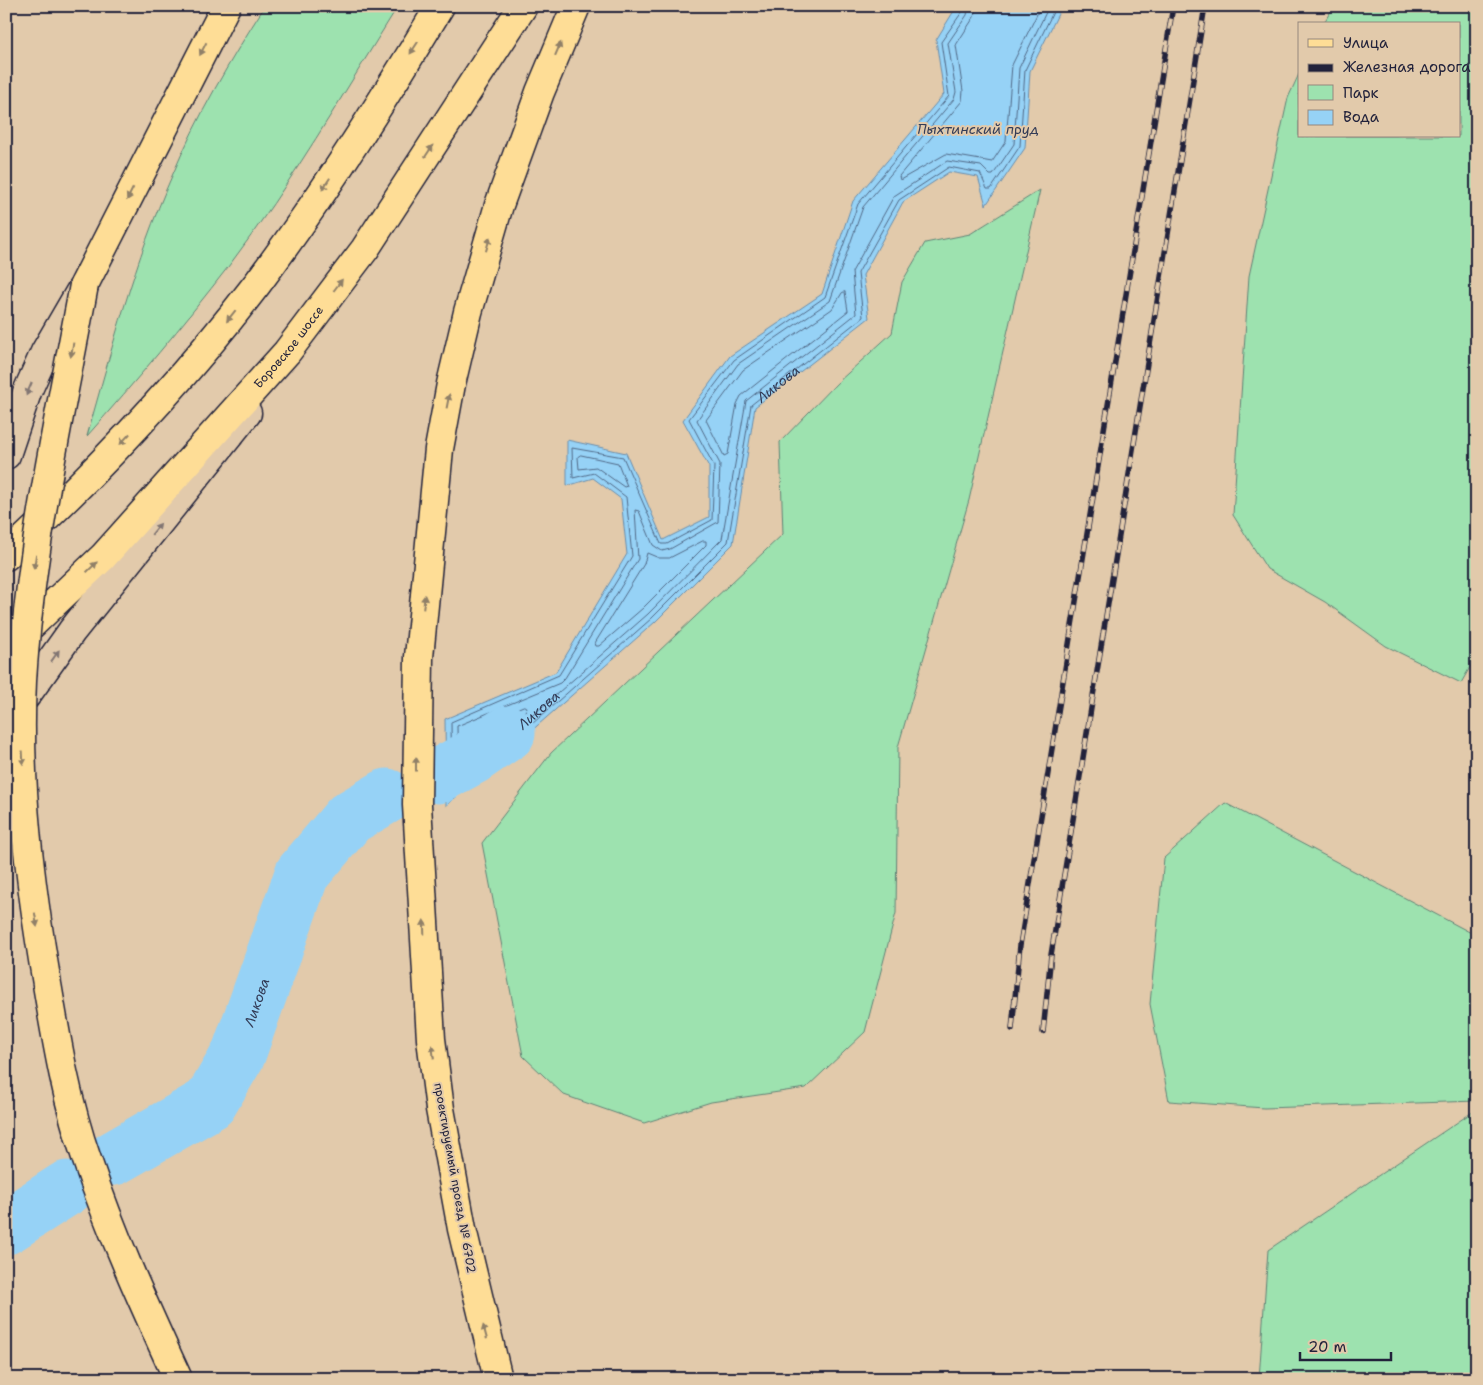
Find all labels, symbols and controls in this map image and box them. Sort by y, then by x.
legend [1298,22,1460,138]
text: Улица [1343,33,1389,53]
one-way arrow [409,41,419,54]
one-way arrow [554,41,562,56]
one-way arrow [199,42,207,56]
text: Железная дорога [1343,57,1471,77]
text: Парк [1343,83,1379,103]
text: Вода [1343,107,1380,127]
water label: Пыхтинский пруд [917,120,1039,138]
one-way arrow [425,144,434,158]
one-way arrow [321,178,331,191]
one-way arrow [126,187,134,201]
one-way arrow [484,236,492,251]
one-way arrow [332,279,343,292]
street label: Боровское шоссе [250,303,327,392]
one-way arrow [226,309,236,323]
one-way arrow [68,342,76,358]
water label: Ликова [752,361,803,407]
one-way arrow [24,382,32,397]
one-way arrow [444,393,452,409]
one-way arrow [119,433,131,445]
one-way arrow [150,522,161,535]
one-way arrow [31,554,39,570]
one-way arrow [86,562,98,574]
one-way arrow [420,594,428,610]
one-way arrow [49,649,59,662]
water label: Ликова [513,687,563,734]
one-way arrow [19,751,27,767]
one-way arrow [412,756,420,772]
one-way arrow [33,913,41,929]
one-way arrow [419,918,427,934]
water label: Ликова [239,976,273,1030]
one-way arrow [429,1043,437,1059]
street label: проектируемый проезд № 6702 [430,1082,480,1274]
one-way arrow [481,1324,489,1339]
scale bar [1300,1330,1392,1362]
text: 20 m [1308,1337,1347,1357]

